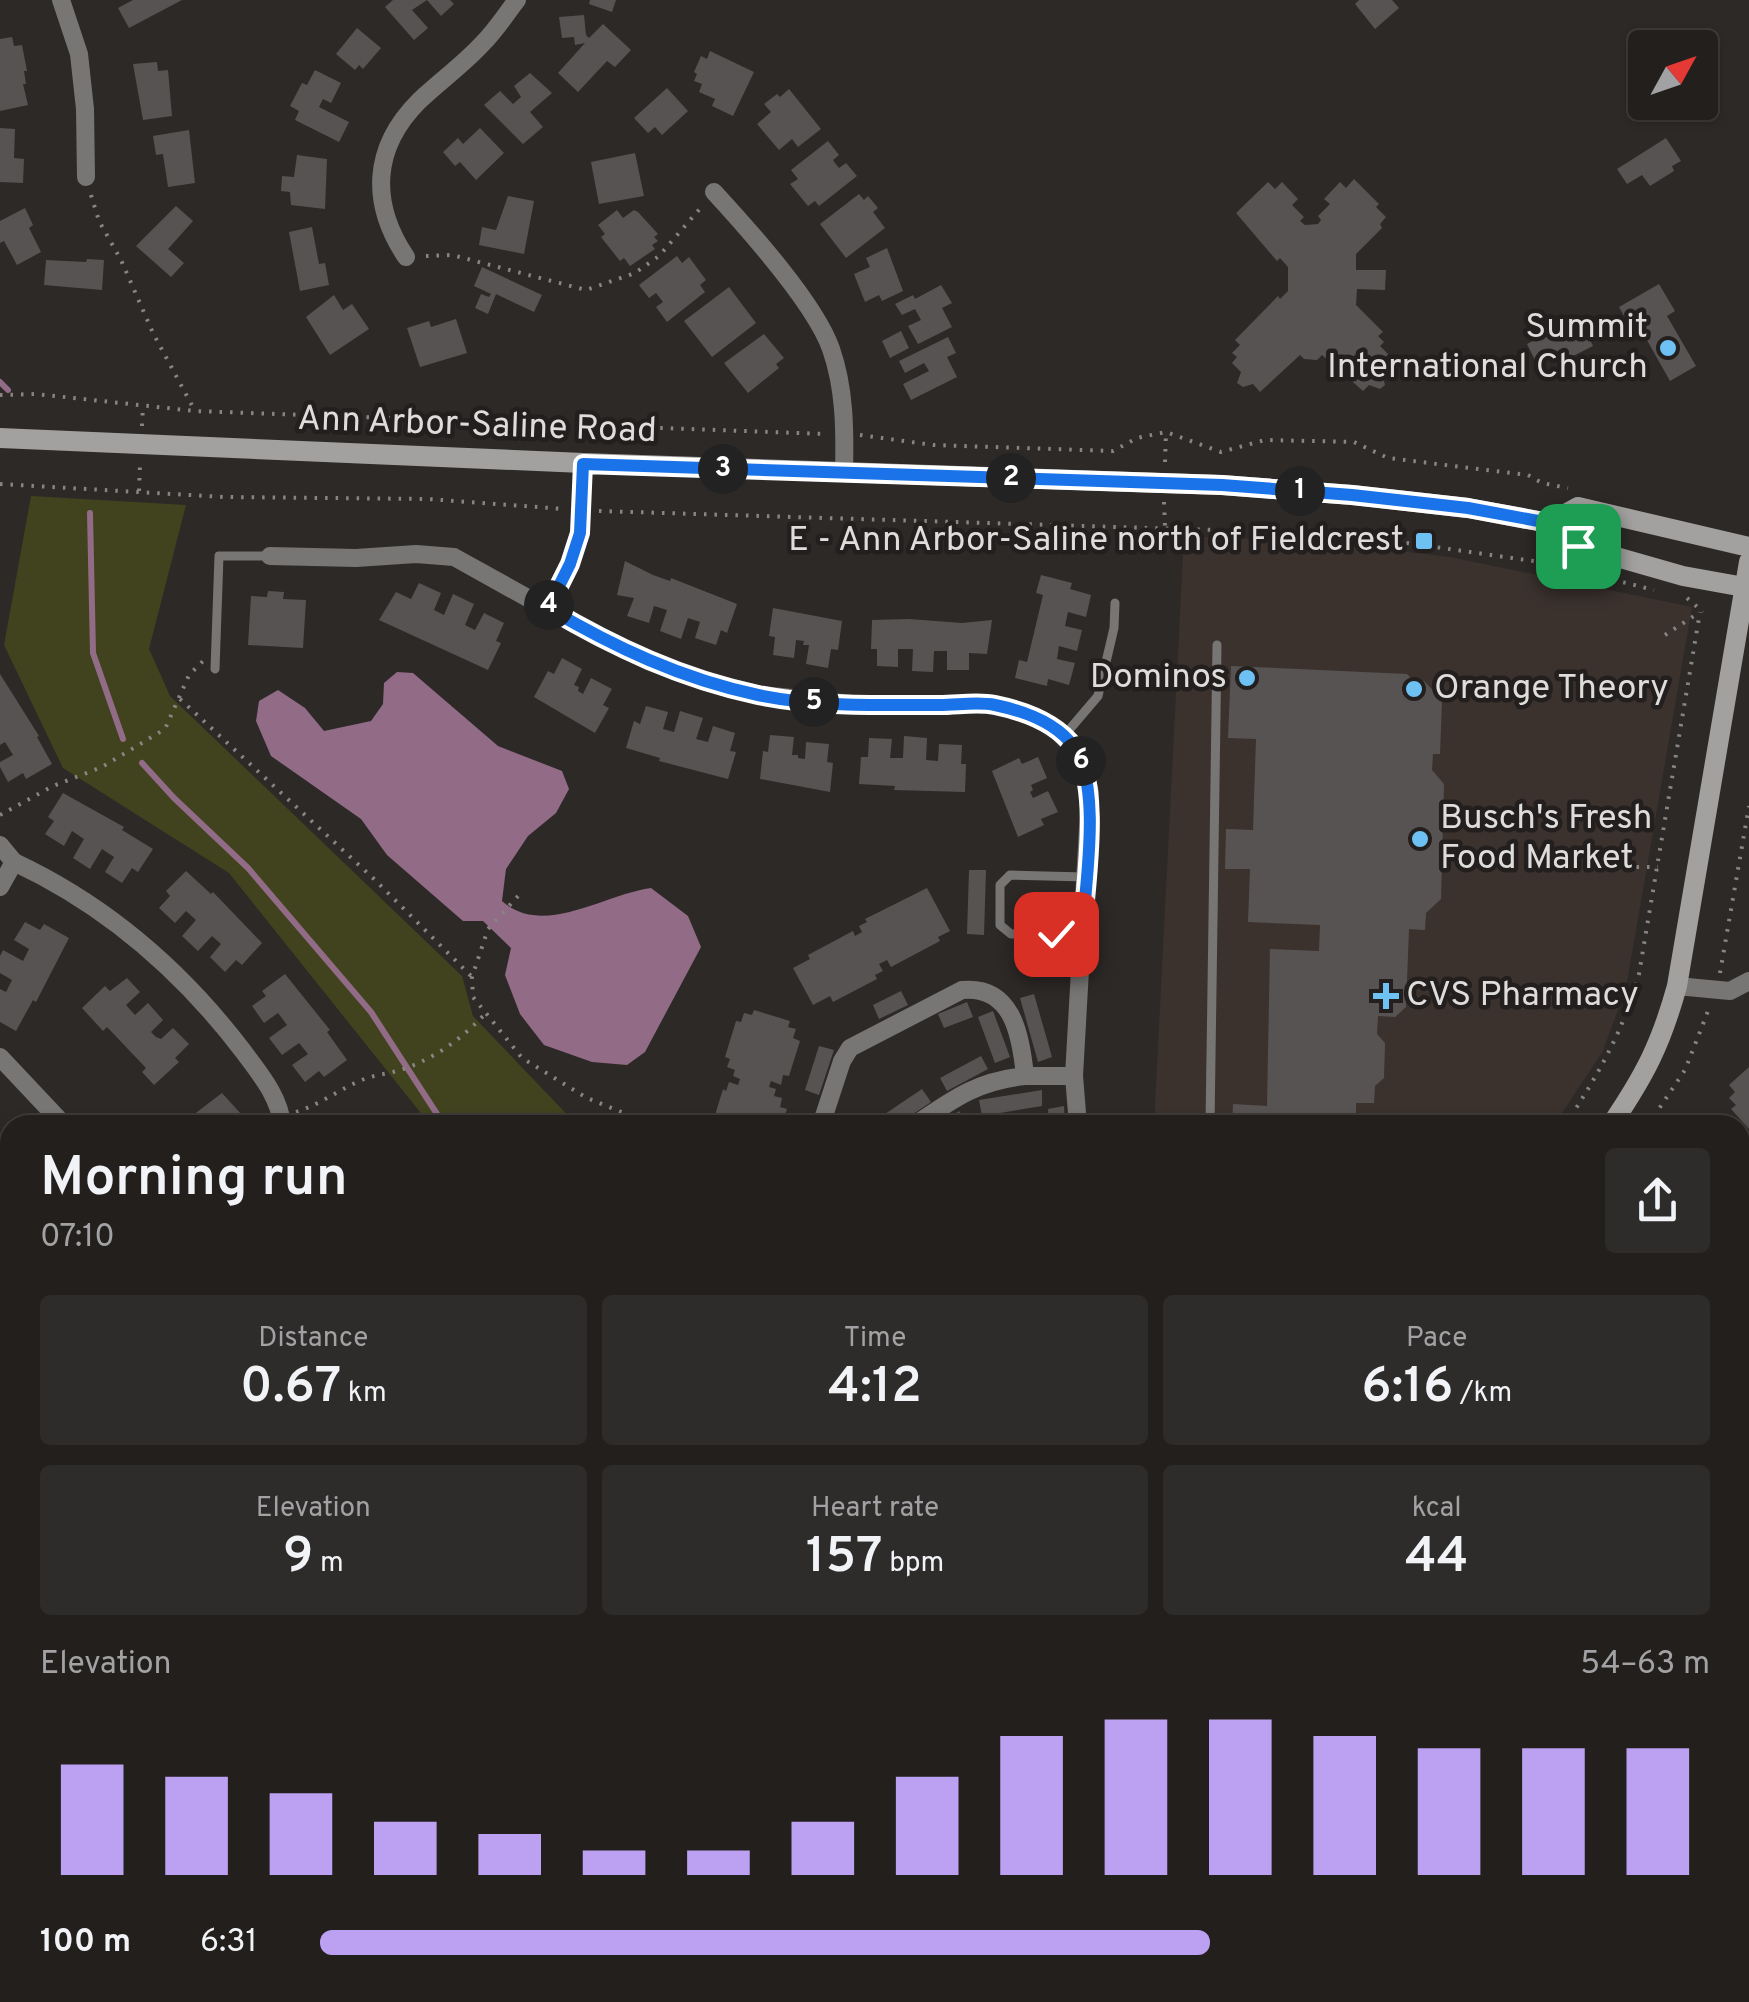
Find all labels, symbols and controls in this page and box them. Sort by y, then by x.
north arrow [1628,30,1718,120]
map controls [1628,30,1718,120]
place label: Summit International Church [1327,306,1648,390]
marker: Summit International Church [1657,337,1679,359]
street label: Ann Arbor-Saline Road [297,398,657,454]
pin: 3 [698,444,748,494]
text: 3 [715,451,731,487]
pin: 2 [986,453,1036,503]
text: 2 [1002,460,1020,496]
pin: 1 [1275,466,1325,516]
text: 1 [1294,473,1306,509]
pin [1536,504,1621,589]
place label: E - Ann Arbor-Saline north of Fieldcrest [788,519,1404,563]
icon: arrive [1551,519,1606,574]
marker: E - Ann Arbor-Saline north of Fieldcrest [1413,530,1435,552]
pin: 4 [524,580,574,630]
text: 4 [540,587,558,623]
place label: Dominos [1090,656,1227,700]
marker: Dominos [1236,667,1258,689]
place label: Orange Theory [1434,667,1669,711]
pin: 5 [789,677,839,727]
marker: Orange Theory [1403,678,1425,700]
text: 5 [805,684,823,720]
pin: 6 [1056,736,1106,786]
text: 6 [1072,743,1090,779]
place label: Busch's Fresh Food Market [1440,797,1652,881]
marker: Busch's Fresh Food Market [1409,828,1431,850]
pin [1014,892,1099,977]
icon: check [1029,907,1084,962]
place label: CVS Pharmacy [1406,974,1639,1018]
marker: CVS Pharmacy [1375,985,1397,1007]
text: Morning run [40,1145,348,1215]
button: share [1605,1148,1710,1253]
text: 07:10 [40,1218,115,1258]
text: Distance [258,1321,368,1357]
text: Time [844,1321,906,1357]
text: Pace [1406,1321,1467,1357]
text: 0.67 [240,1357,341,1420]
text: 4:12 [828,1357,922,1420]
text: 6:16 [1361,1357,1453,1420]
text: km [341,1376,387,1412]
text: /km [1453,1376,1512,1412]
text: Elevation [256,1491,371,1527]
text: Heart rate [811,1491,939,1527]
text: kcal [1412,1491,1462,1527]
text: 9 [283,1527,313,1590]
text: 157 [806,1527,883,1590]
text: 44 [1405,1527,1468,1590]
text: m [313,1546,344,1582]
text: bpm [883,1546,944,1582]
text: Elevation [40,1645,172,1685]
text: 54–63 m [1580,1645,1710,1685]
text: 100 m [40,1923,131,1963]
text: 6:31 [200,1923,257,1963]

